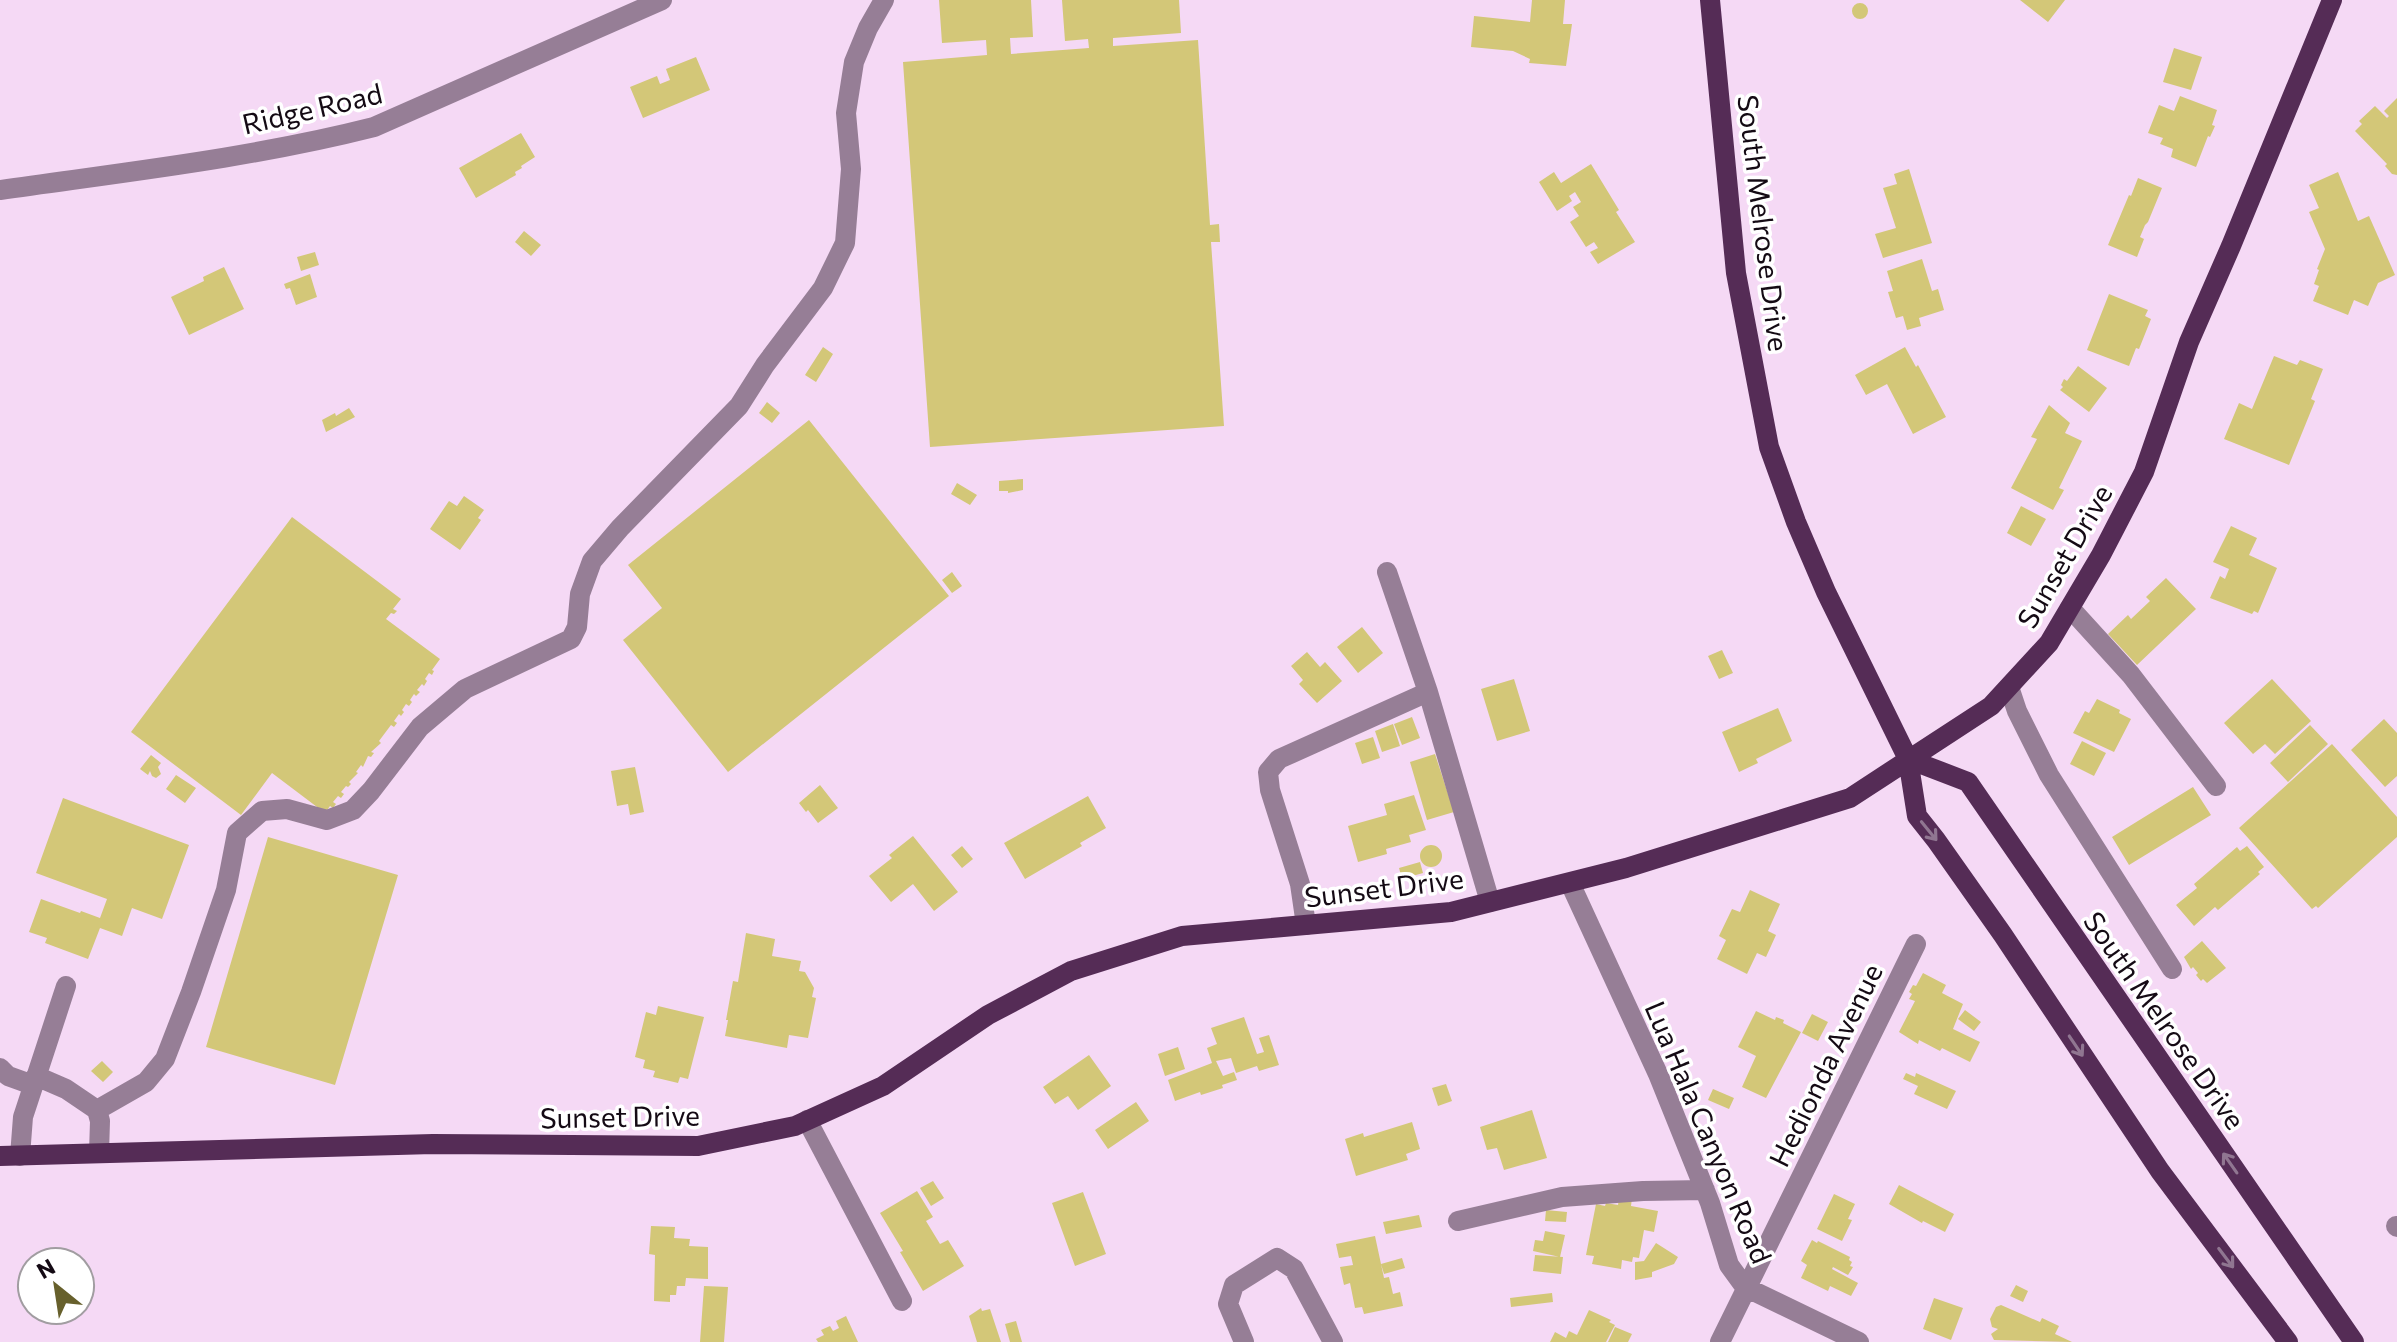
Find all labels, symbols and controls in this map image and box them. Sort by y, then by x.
street label: Ridge Road [239,75,385,141]
street label: South Melrose Drive [1731,93,1797,353]
street label: Sunset Drive [2009,478,2119,634]
one-way arrow [1921,820,1938,841]
street label: Sunset Drive [1303,860,1465,914]
street label: South Melrose Drive [2077,905,2253,1135]
street label: Hedionda Avenue [1761,958,1889,1172]
street label: Lua Hala Canyon Road [1638,996,1780,1268]
one-way arrow [2068,1034,2085,1056]
street label: Sunset Drive [540,1098,700,1134]
one-way arrow [2222,1153,2238,1175]
north arrow [16,1246,96,1326]
one-way arrow [2217,1247,2234,1269]
text: N [32,1252,60,1284]

